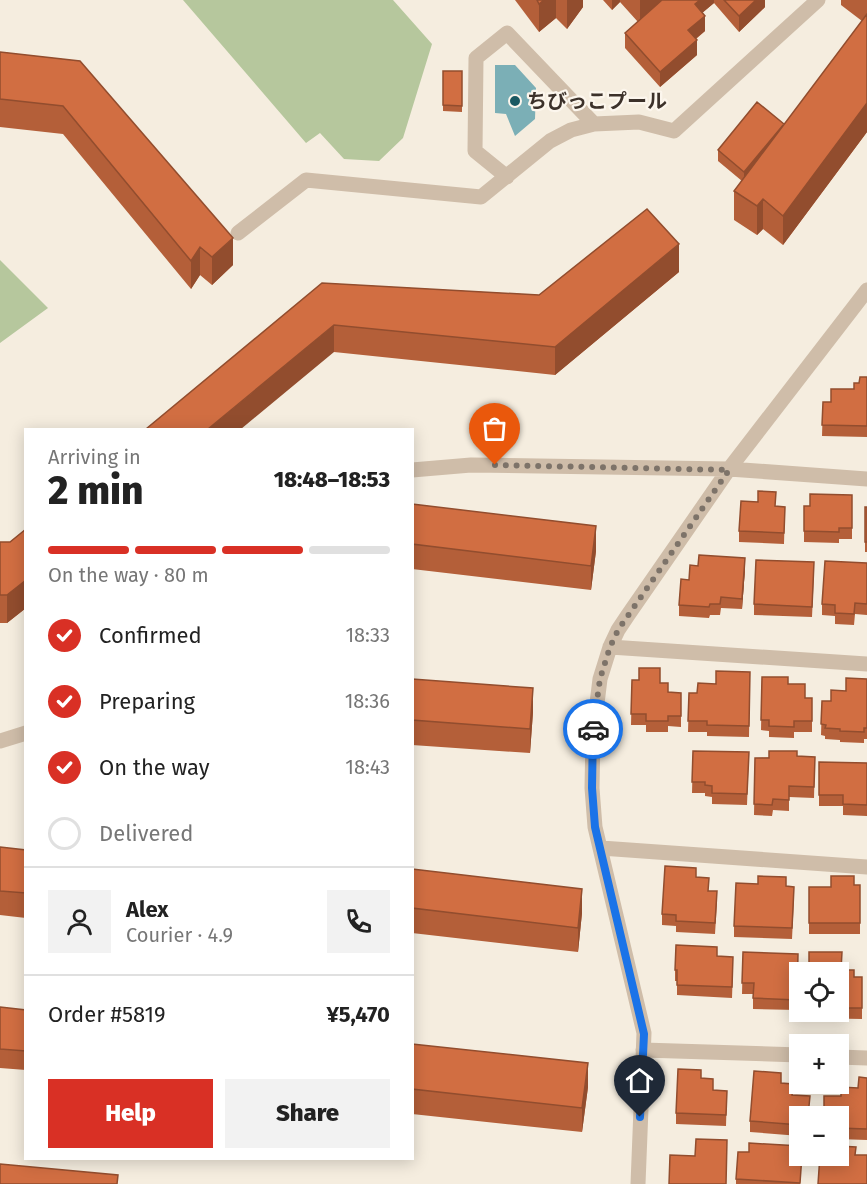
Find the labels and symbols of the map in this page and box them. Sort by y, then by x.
place label: ちびっこプール [527,89,667,113]
marker: ちびっこプール [508,94,522,108]
pin [469,403,520,465]
courier [563,699,623,759]
pin [614,1055,665,1117]

